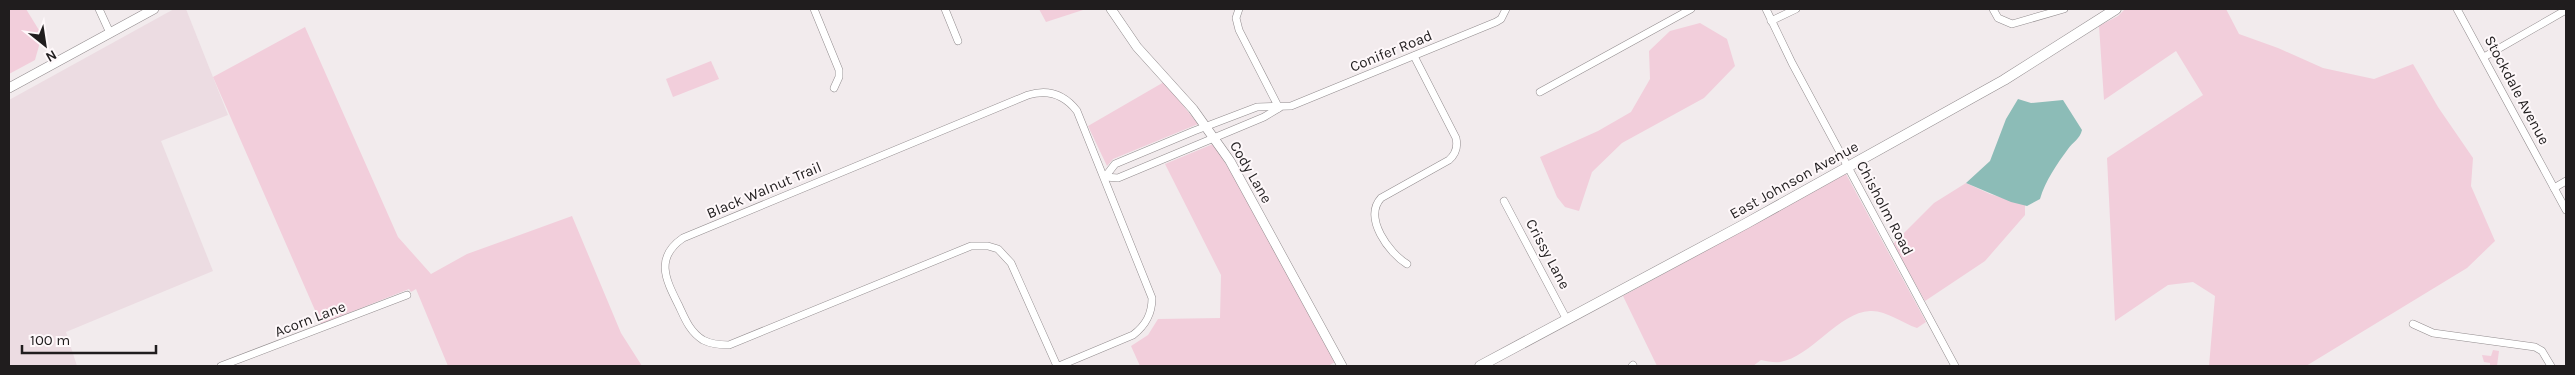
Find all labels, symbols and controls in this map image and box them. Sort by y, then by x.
north arrow [20,20,70,70]
street label: Conifer Road [1347,26,1435,76]
street label: Stockdale Avenue [2481,32,2553,148]
text: N [43,46,60,66]
street label: East Johnson Avenue [1727,137,1861,223]
street label: Cody Lane [1226,138,1276,206]
street label: Black Walnut Trail [704,158,824,222]
street label: Chisholm Road [1853,158,1917,258]
street label: Crissy Lane [1522,216,1574,292]
street label: Acorn Lane [272,297,348,341]
scale bar [22,322,156,354]
text: 100 m [30,331,70,349]

